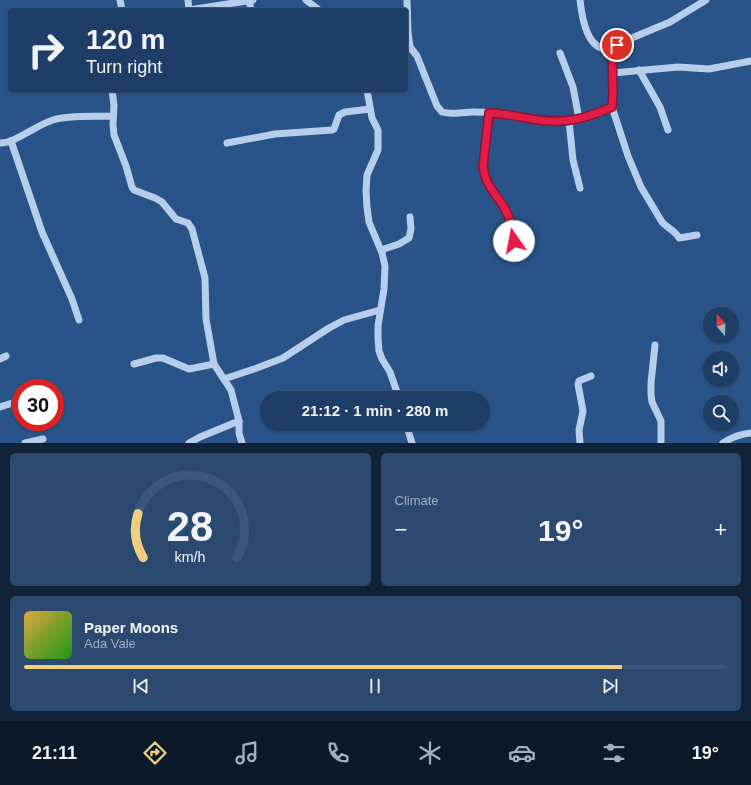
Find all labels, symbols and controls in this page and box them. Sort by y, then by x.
icon: right [20,24,72,76]
text: 120 m [86,24,165,55]
pin [600,28,634,62]
icon: arrive [606,34,628,56]
text: Turn right [86,57,162,77]
position arrow [493,220,535,262]
north arrow [703,307,739,343]
map controls [703,307,739,431]
button: sound [703,351,739,387]
speed limit sign: 30 [12,379,64,431]
button: search [703,395,739,431]
text: 21:12 · 1 min · 280 m [302,402,448,419]
text: Climate [395,493,439,508]
text: 28 [167,502,213,549]
text: 19° [538,514,583,547]
text: − [395,517,407,542]
text: + [714,517,727,542]
text: km/h [175,548,206,564]
text: Paper Moons [84,619,178,636]
text: Ada Vale [84,636,136,651]
icon: previous [130,675,152,697]
icon: pause [364,675,386,697]
icon: next [599,675,621,697]
icon: directions [141,739,169,767]
icon: music [233,739,261,767]
icon: phone [324,739,352,767]
icon: climate [416,739,444,767]
icon: car [508,739,536,767]
icon: filters [600,739,628,767]
text: 21:11 [32,743,77,763]
text: 19° [692,743,719,763]

